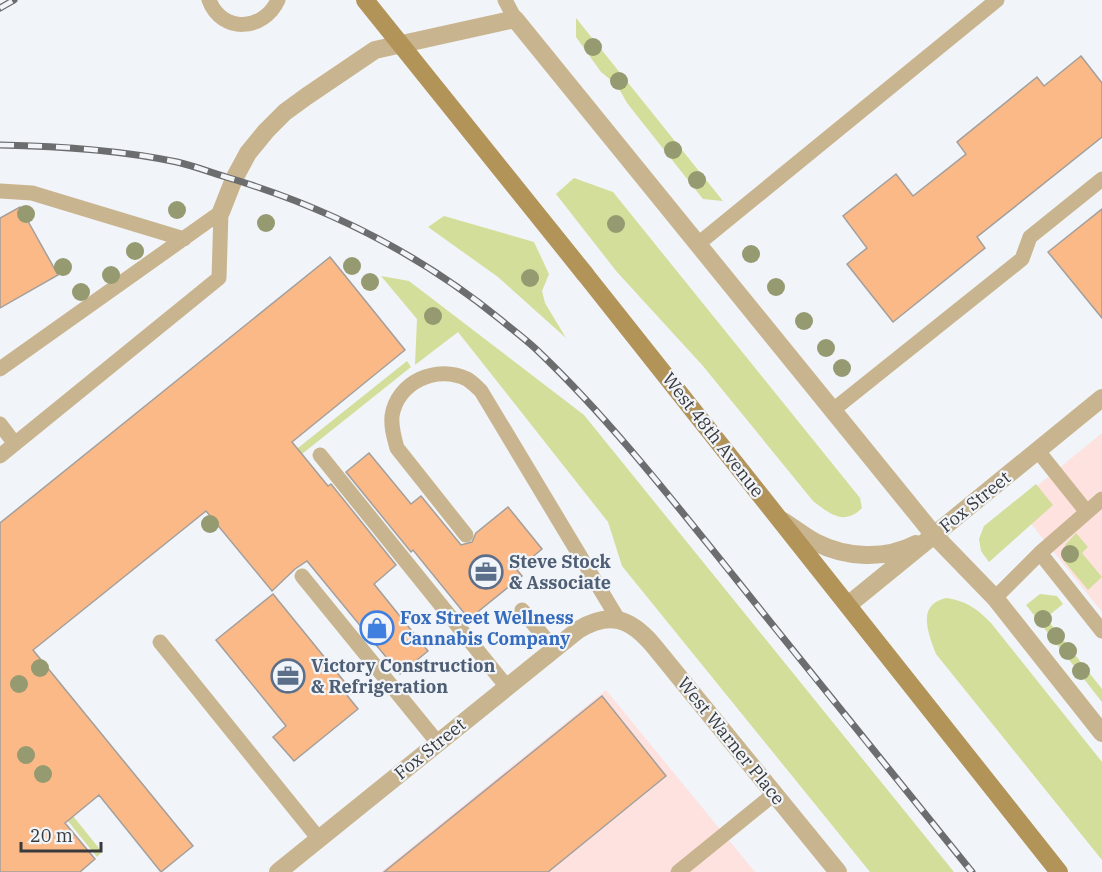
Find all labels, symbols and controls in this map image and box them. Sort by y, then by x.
street label: West 48th Avenue [658,368,769,502]
street label: Fox Street [934,466,1015,537]
place label: Steve Stock & Associate [509,550,612,594]
office icon: Steve Stock & Associate [468,554,504,590]
place label: Fox Street Wellness Cannabis Company [400,606,574,650]
shop icon: Fox Street Wellness Cannabis Company [359,610,395,646]
place label: Victory Construction & Refrigeration [311,654,495,698]
office icon: Victory Construction & Refrigeration [270,658,306,694]
street label: West Warner Place [673,672,790,809]
street label: Fox Street [389,713,470,784]
scale bar [21,815,100,853]
text: 20 m [30,824,73,847]

